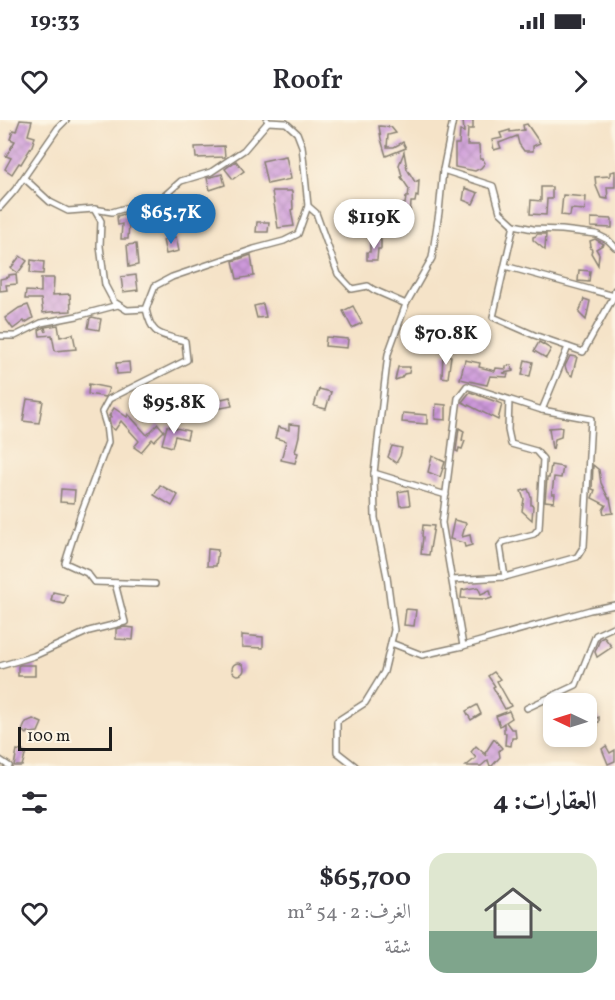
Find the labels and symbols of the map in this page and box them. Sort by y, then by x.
pin: $65.7K [122,194,220,245]
pin: $119K [332,199,416,250]
pin: $70.8K [397,315,495,366]
pin: $95.8K [125,384,223,435]
north arrow [543,693,597,747]
scale bar [18,724,112,752]

